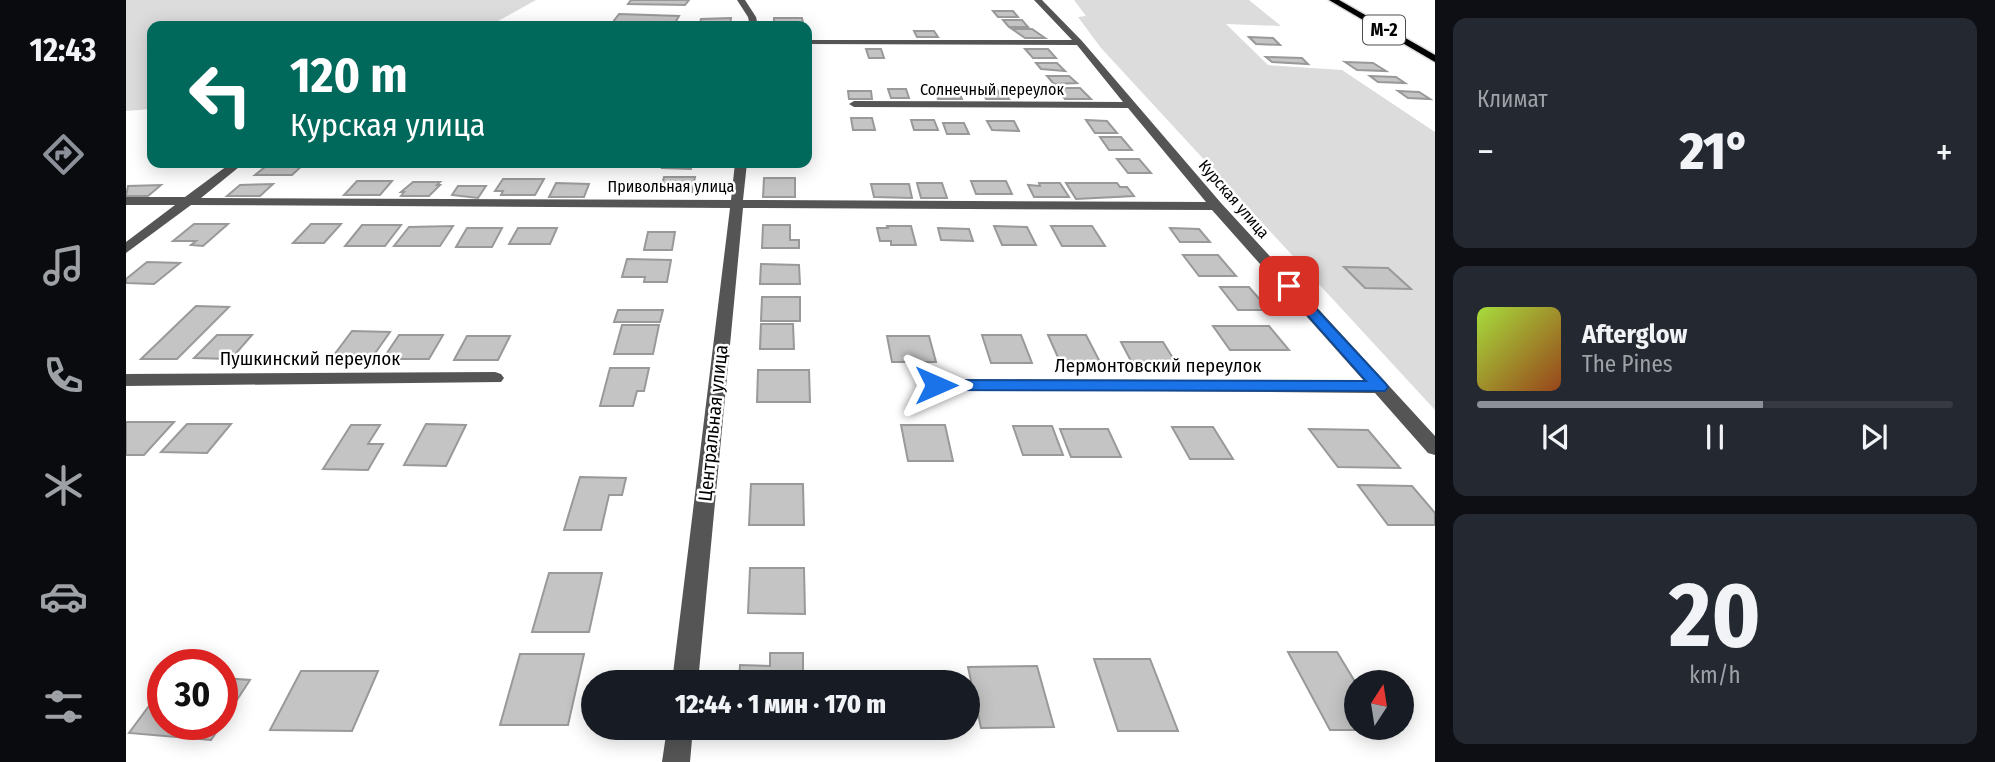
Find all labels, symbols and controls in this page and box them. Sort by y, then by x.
road number: М-2 [1363,15,1405,44]
text: 12:43 [30,31,96,69]
text: 120 m [290,46,408,105]
icon: left [175,49,266,140]
street label: Солнечный переулок [920,80,1064,99]
text: Климат [1477,85,1548,113]
text: Курская улица [290,106,486,144]
text: 21° [1680,120,1750,183]
text: − [1477,129,1494,175]
text: + [1936,129,1953,175]
icon: directions [39,130,88,179]
street label: Курская улица [1195,156,1273,242]
street label: Привольная улица [608,177,735,196]
icon: music [39,241,88,290]
pin [1259,256,1319,316]
icon: arrive [1270,267,1308,305]
text: Afterglow [1582,319,1687,350]
street label: Центральная улица [693,344,733,502]
street label: Пушкинский переулок [220,347,400,370]
position arrow [899,348,973,422]
text: The Pines [1582,350,1673,378]
icon: phone [39,351,88,400]
street label: Лермонтовский переулок [1055,354,1261,377]
icon: previous [1537,418,1575,456]
icon: pause [1696,418,1734,456]
icon: next [1855,418,1893,456]
icon: climate [39,461,88,510]
text: 20 [1669,561,1761,670]
icon: car [39,572,88,621]
speed limit sign: 30 [147,649,238,740]
text: km/h [1689,661,1741,689]
north arrow [1344,670,1414,740]
map controls [1344,670,1414,740]
icon: filters [39,682,88,731]
text: 12:44 · 1 мин · 170 m [675,689,886,720]

